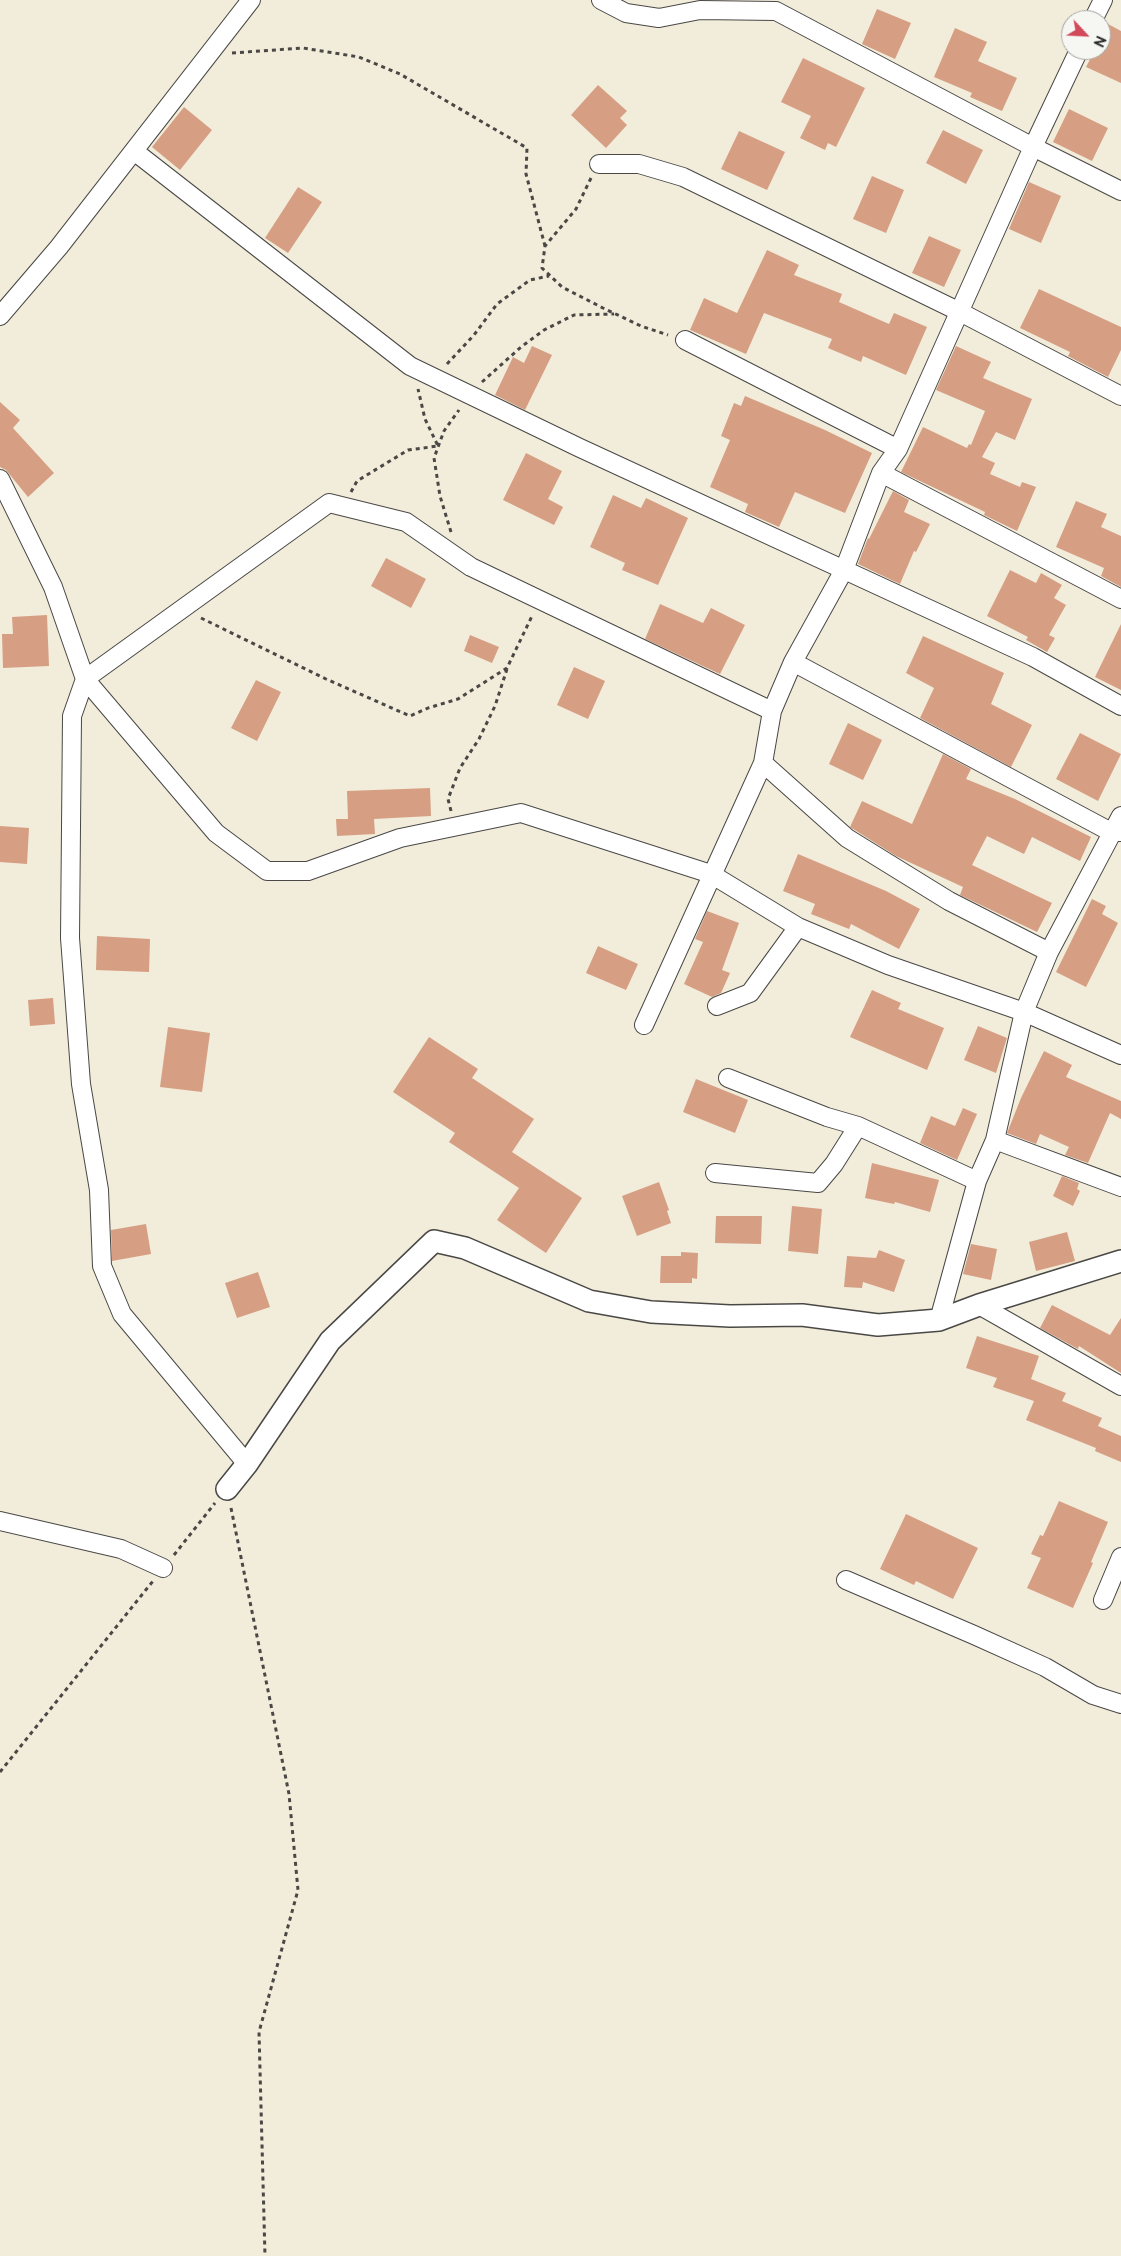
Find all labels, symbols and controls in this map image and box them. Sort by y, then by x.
north arrow [1061,10,1111,60]
text: N [1089,33,1109,49]

